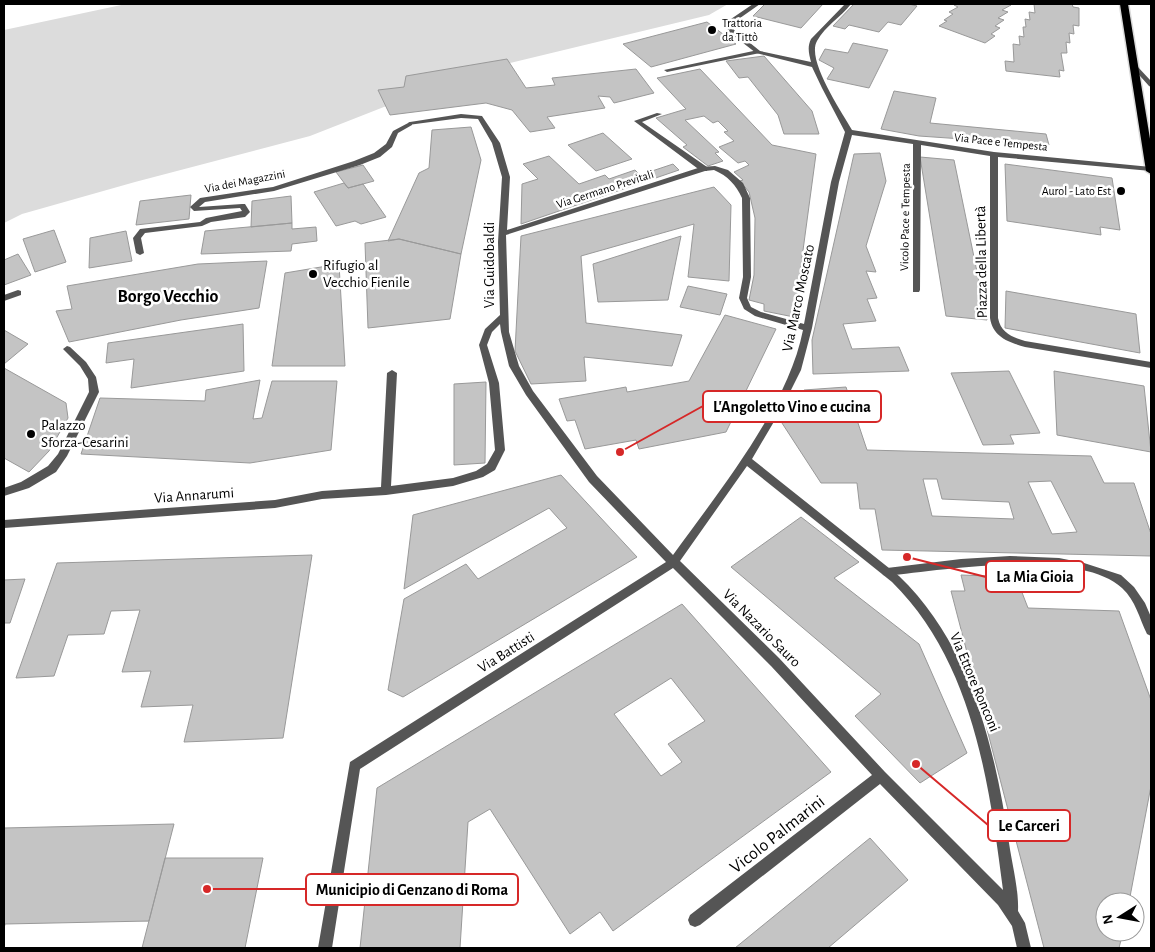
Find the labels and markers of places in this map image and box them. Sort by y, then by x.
place label: Trattoria da Tittò [722,17,762,43]
marker: Trattoria da Tittò [706,24,718,36]
place label: Aurol - Lato Est [1042,185,1111,197]
marker: Aurol - Lato Est [1115,185,1127,197]
place label: Rifugio al Vecchio Fienile [323,258,410,290]
marker: Rifugio al Vecchio Fienile [307,268,319,280]
callout: L'Angoletto Vino e cucina [703,391,881,422]
place label: Palazzo Sforza-Cesarini [41,418,129,450]
marker: Palazzo Sforza-Cesarini [25,428,37,440]
callout: La Mia Gioia [986,561,1084,592]
callout: Le Carceri [988,810,1070,841]
callout: Municipio di Genzano di Roma [306,874,518,905]

